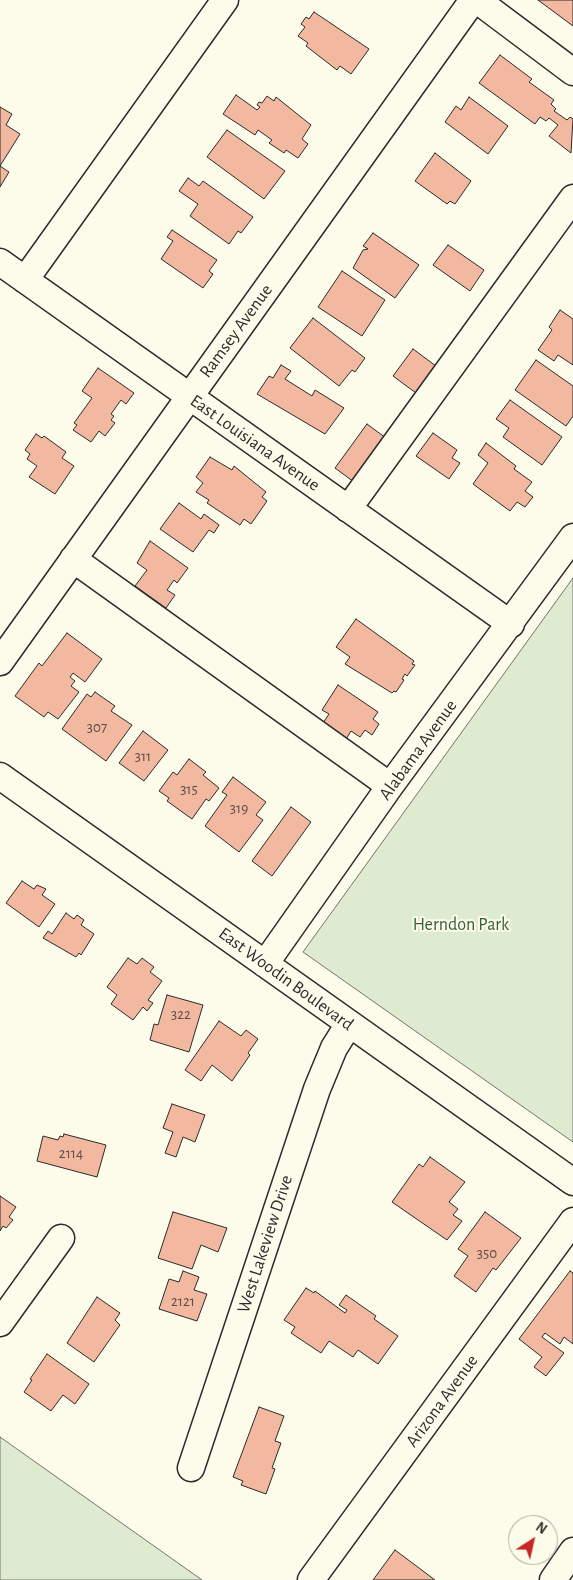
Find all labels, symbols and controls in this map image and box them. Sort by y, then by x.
street label: Ramsey Avenue [195,280,277,382]
street label: East Louisiana Avenue [186,390,324,496]
street label: Alabama Avenue [374,696,462,804]
house number: 307 [87,718,107,736]
house number: 311 [135,747,151,765]
house number: 315 [180,780,198,798]
house number: 319 [230,799,248,817]
park label: Herndon Park [413,914,509,936]
street label: East Woodin Boulevard [214,923,358,1035]
house number: 322 [171,1005,191,1023]
house number: 2114 [59,1144,83,1162]
street label: West Lakeview Drive [233,1172,297,1316]
house number: 350 [477,1244,497,1262]
house number: 2121 [171,1292,195,1310]
street label: Arizona Avenue [401,1350,483,1452]
north arrow [508,1515,558,1565]
text: N [533,1520,549,1537]

